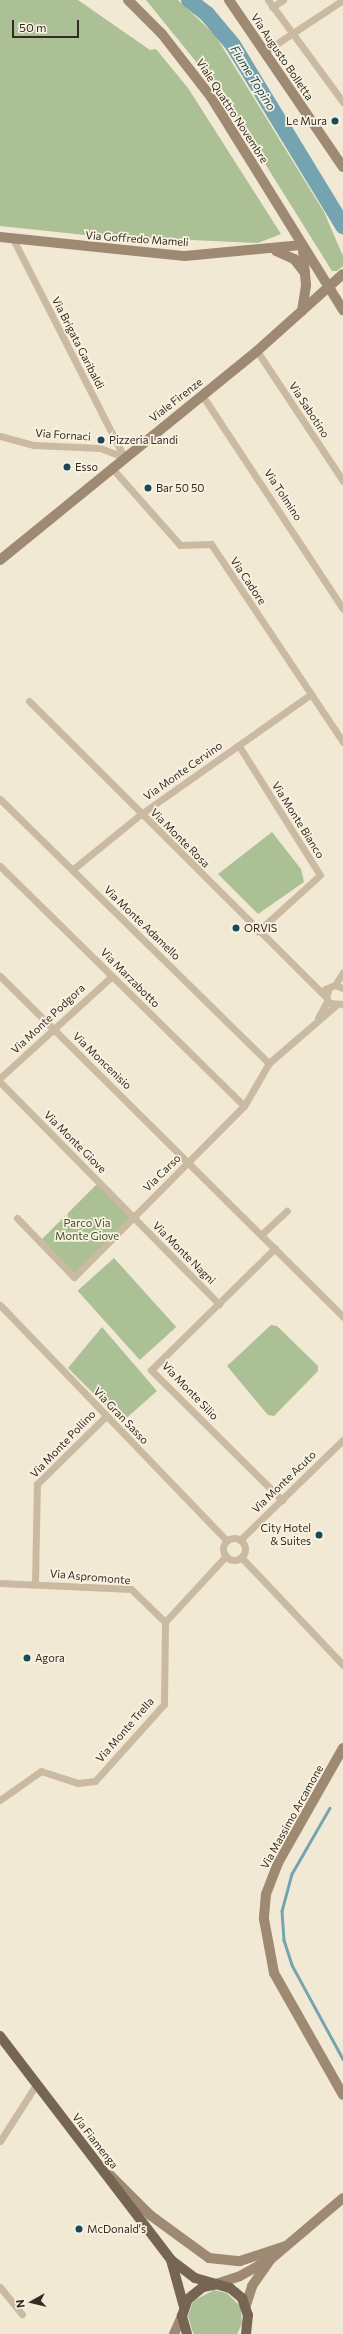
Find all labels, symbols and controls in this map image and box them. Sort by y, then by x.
street label: Via Augusto Bolletta [248,11,316,103]
scale bar [14,12,81,38]
text: 50 m [19,20,47,34]
water label: Fiume Topino [227,43,279,113]
street label: Viale Quattro Novembre [193,56,271,166]
place label: Le Mura [286,114,327,128]
marker: Le Mura [330,116,340,126]
street label: Via Goffredo Mameli [85,229,189,249]
street label: Via Brigata Garibaldi [49,295,107,391]
street label: Viale Firenze [147,375,205,425]
street label: Via Sabotino [286,380,332,440]
street label: Via Fornaci [35,426,91,444]
place label: Pizzeria Landi [109,433,178,447]
marker: Pizzeria Landi [96,435,106,445]
place label: Esso [75,460,98,474]
marker: Esso [62,462,72,472]
street label: Via Tolmino [261,467,305,523]
place label: Bar 50 50 [156,481,204,495]
marker: Bar 50 50 [143,483,153,493]
street label: Via Cadore [227,555,269,607]
street label: Via Monte Cervino [141,739,225,803]
street label: Via Monte Bianco [269,779,327,861]
street label: Via Monte Rosa [148,806,212,870]
street label: Via Monte Adamello [101,883,183,963]
place label: ORVIS [244,921,277,935]
marker: ORVIS [231,923,241,933]
street label: Via Marzabotto [98,946,162,1010]
street label: Via Monte Podgora [8,981,88,1057]
street label: Via Moncenisio [70,1030,134,1092]
street label: Via Monte Giove [41,1108,109,1176]
street label: Via Carso [141,1152,183,1194]
park label: Parco Via Monte Giove [55,1217,119,1243]
street label: Via Monte Nagni [150,1219,218,1287]
street label: Via Monte Silio [159,1359,221,1423]
street label: Via Gran Sasso [91,1385,151,1447]
street label: Via Monte Pollino [28,1408,98,1480]
street label: Via Monte Acuto [249,1448,319,1516]
place label: City Hotel & Suites [261,1522,311,1548]
marker: City Hotel & Suites [314,1530,324,1540]
street label: Via Aspromonte [49,1567,131,1587]
place label: Agora [35,1651,65,1665]
marker: Agora [22,1653,32,1663]
street label: Via Monte Trella [93,1695,157,1765]
street label: Via Massimo Arcamone [258,1763,326,1871]
street label: Via Fiamenga [69,2111,121,2171]
place label: McDonald's [87,2222,146,2236]
marker: McDonald's [74,2224,84,2234]
north arrow [12,2282,52,2322]
text: N [13,2299,27,2309]

